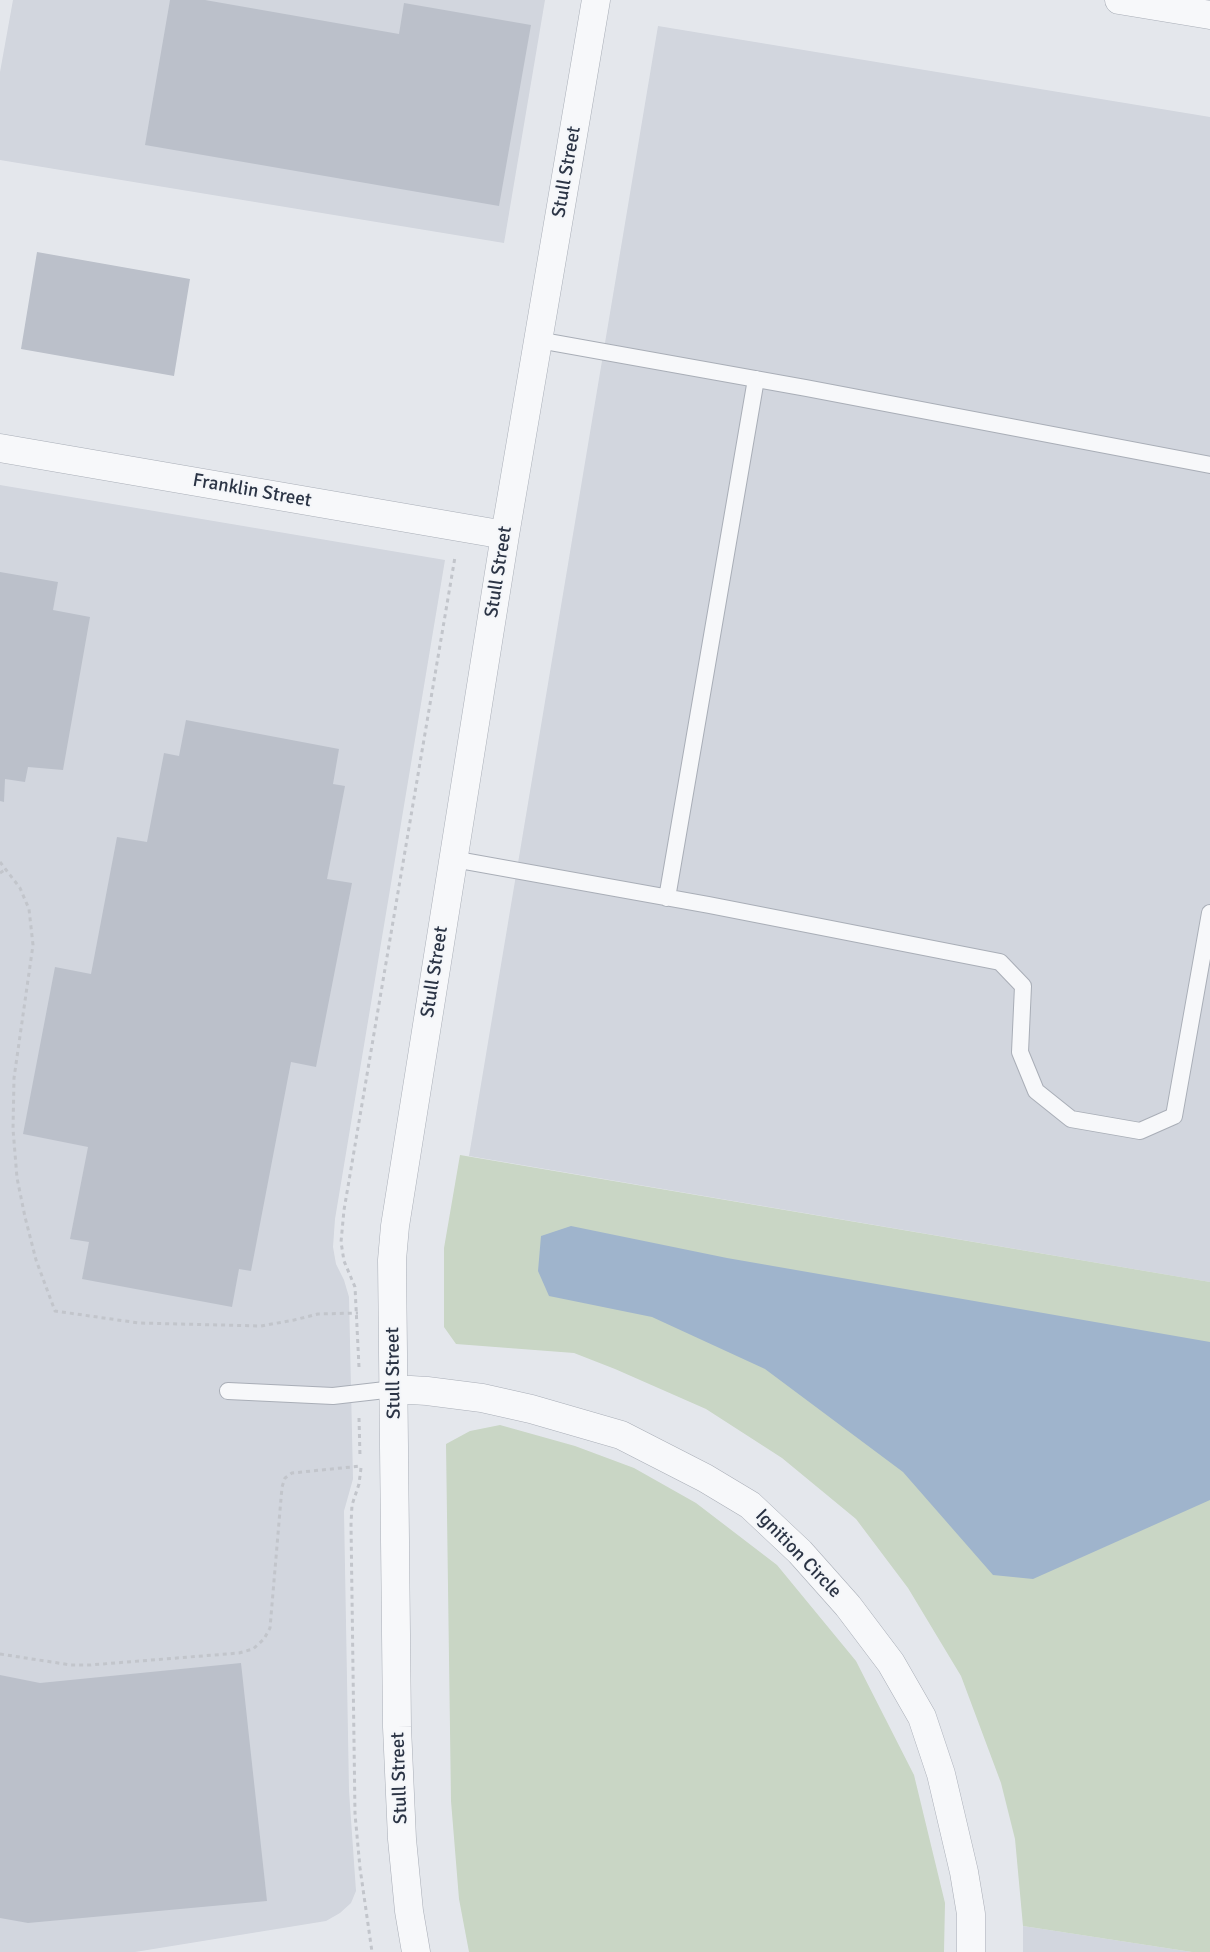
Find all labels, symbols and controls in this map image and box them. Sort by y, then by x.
street label: Stull Street [548,125,586,219]
street label: Franklin Street [191,469,313,513]
street label: Stull Street [481,525,517,619]
street label: Stull Street [417,925,453,1019]
street label: Stull Street [382,1327,406,1419]
street label: Ignition Circle [750,1505,846,1603]
street label: Stull Street [387,1732,413,1824]

